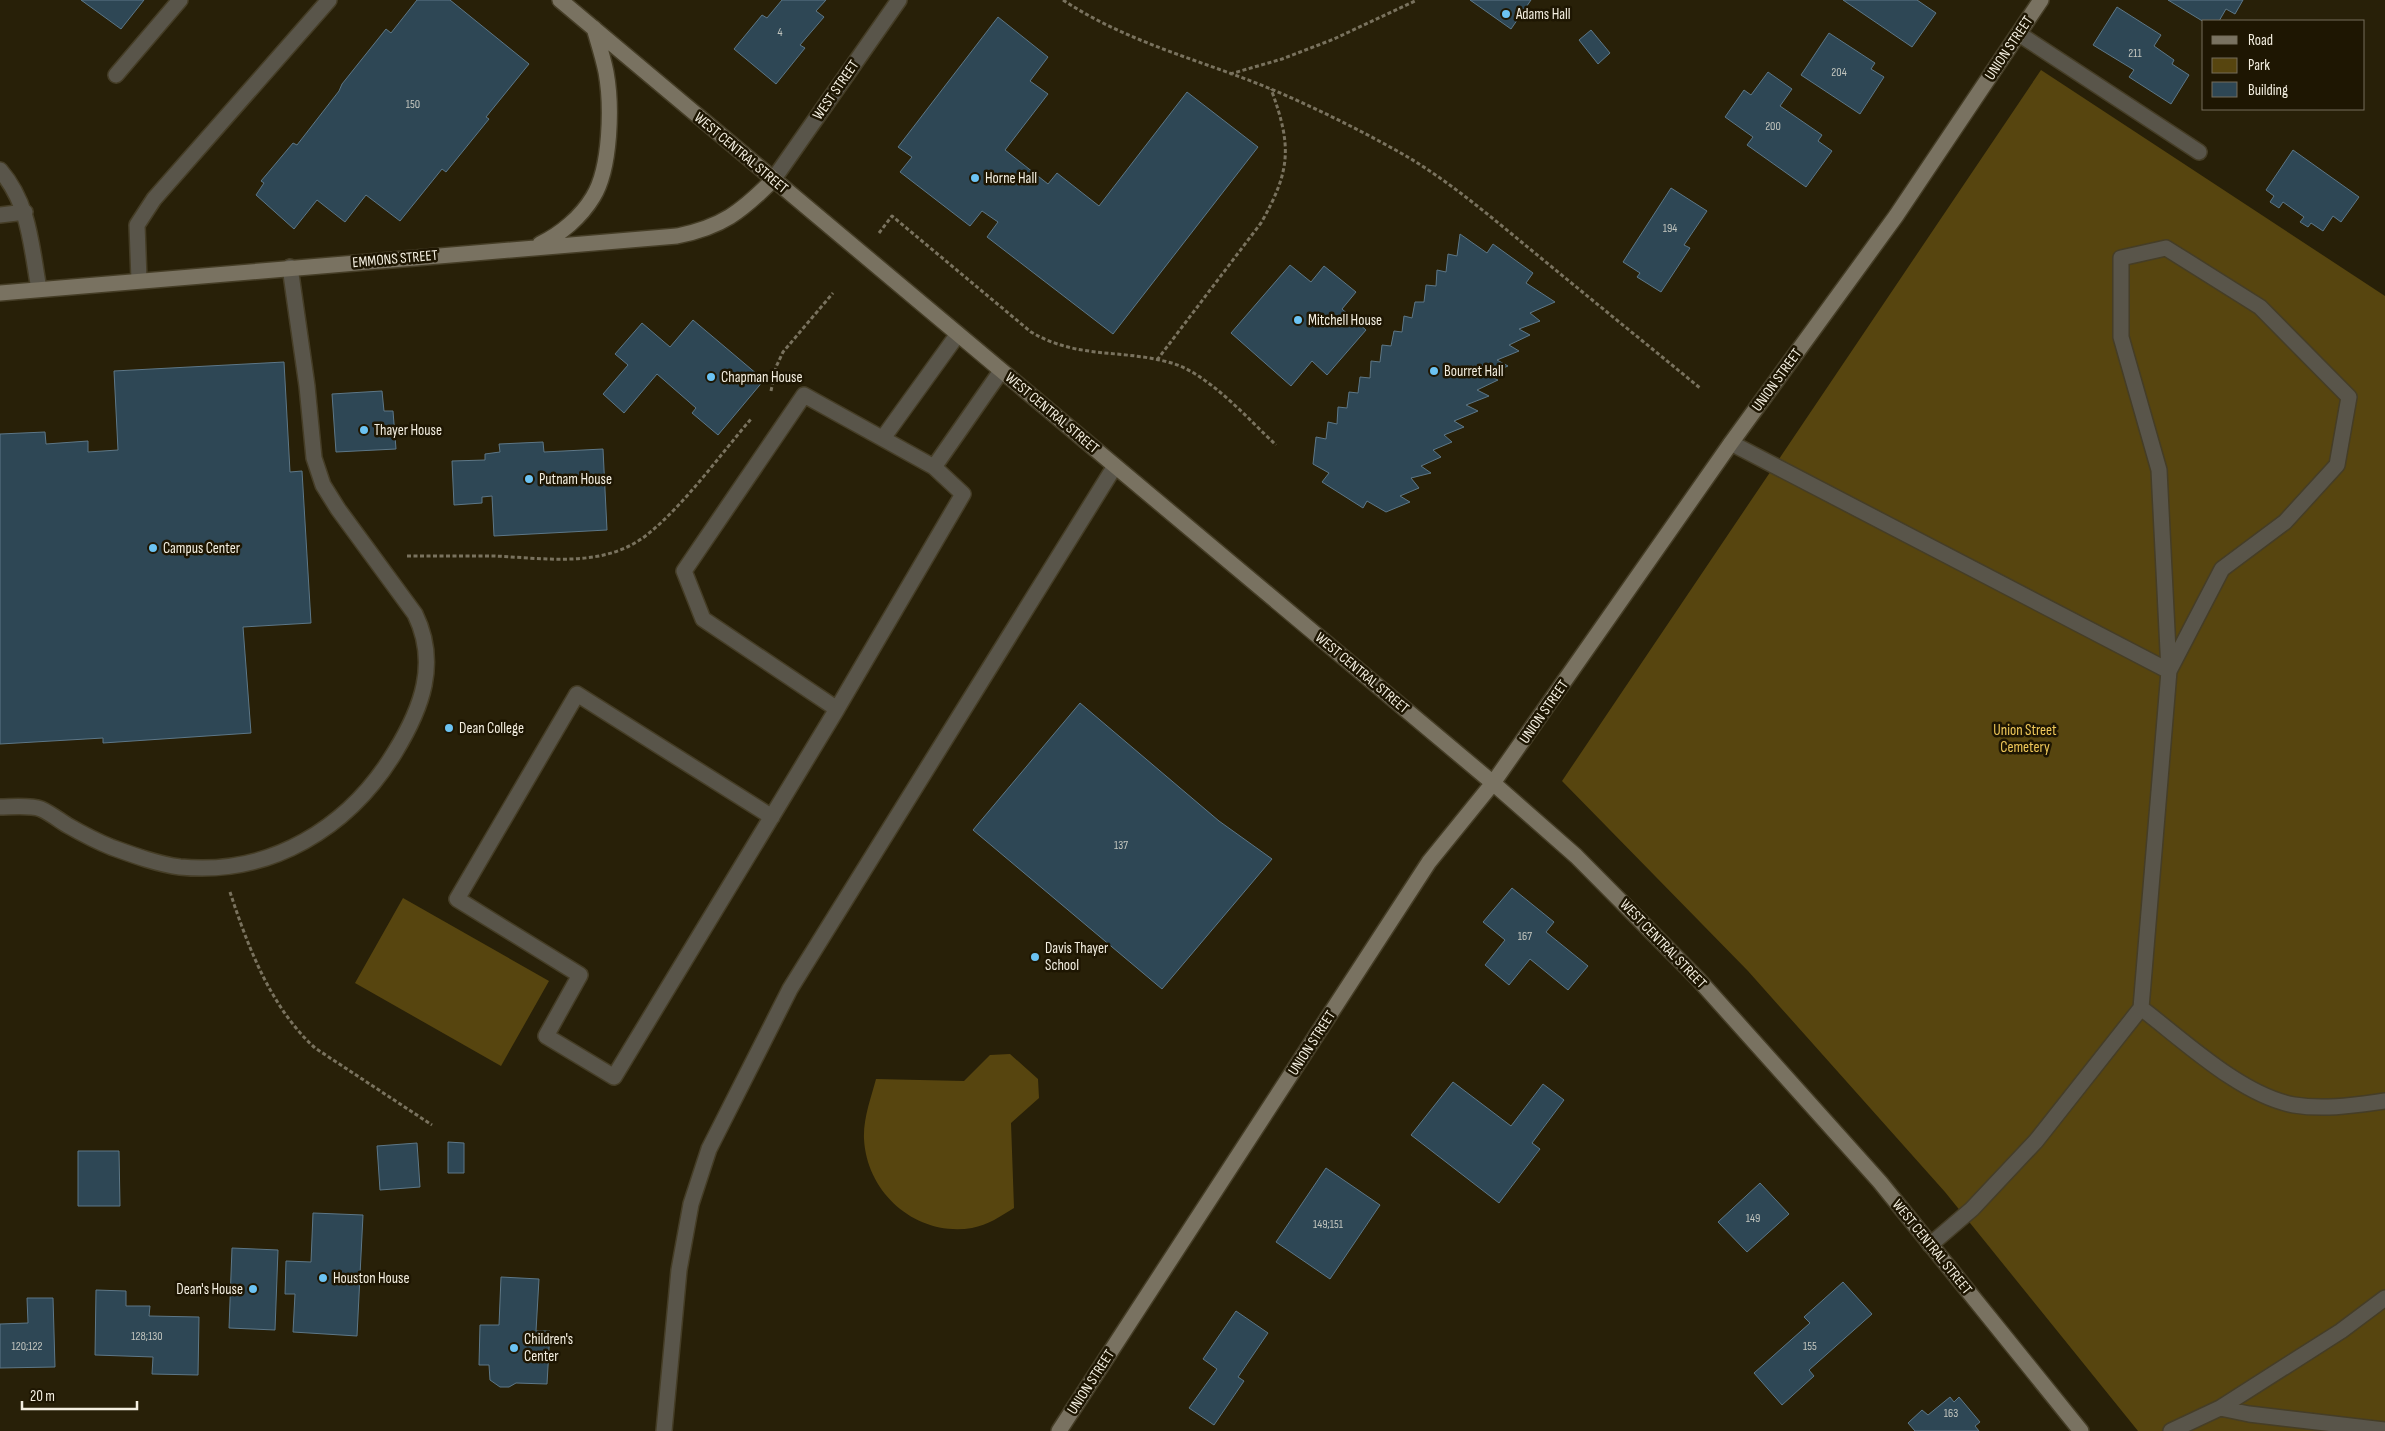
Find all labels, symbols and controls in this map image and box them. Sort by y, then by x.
place label: Adams Hall [1515,5,1571,24]
marker: Adams Hall [1500,8,1512,20]
street label: UNION STREET [1981,12,2037,84]
legend [2202,20,2365,110]
house number: 4 [777,25,783,40]
text: Road [2248,31,2273,50]
house number: 211 [2128,46,2142,61]
street label: WEST STREET [809,56,863,124]
text: Park [2248,56,2270,75]
house number: 204 [1831,65,1847,80]
text: Building [2248,81,2288,100]
house number: 150 [406,97,420,112]
street label: WEST CENTRAL STREET [690,108,792,198]
house number: 200 [1765,119,1781,134]
place label: Horne Hall [985,169,1037,188]
marker: Horne Hall [969,172,981,184]
house number: 194 [1663,221,1677,236]
street label: EMMONS STREET [352,246,438,272]
place label: Mitchell House [1308,311,1382,330]
marker: Mitchell House [1292,314,1304,326]
street label: UNION STREET [1748,345,1806,415]
place label: Bourret Hall [1444,362,1503,381]
marker: Bourret Hall [1428,365,1440,377]
place label: Chapman House [721,368,802,387]
street label: WEST CENTRAL STREET [1001,368,1103,458]
marker: Chapman House [705,371,717,383]
place label: Thayer House [374,421,442,440]
marker: Thayer House [358,424,370,436]
place label: Putnam House [539,470,612,489]
marker: Putnam House [523,473,535,485]
place label: Campus Center [163,539,241,558]
marker: Campus Center [147,542,159,554]
street label: WEST CENTRAL STREET [1311,628,1413,718]
street label: UNION STREET [1515,677,1573,747]
place label: Dean College [459,719,524,738]
park label: Union Street Cemetery [1993,721,2057,757]
marker: Dean College [443,722,455,734]
house number: 137 [1114,838,1128,853]
street label: WEST CENTRAL STREET [1616,895,1710,993]
house number: 167 [1518,929,1532,944]
place label: Davis Thayer School [1045,939,1109,975]
marker: Davis Thayer School [1029,951,1041,963]
street label: UNION STREET [1284,1007,1340,1079]
street label: WEST CENTRAL STREET [1888,1196,1976,1298]
house number: 149 [1746,1211,1760,1226]
house number: 149;151 [1313,1217,1344,1232]
place label: Houston House [333,1269,410,1288]
marker: Houston House [317,1272,329,1284]
place label: Dean's House [176,1280,243,1299]
marker: Dean's House [247,1283,259,1295]
house number: 128;130 [131,1329,163,1344]
place label: Children's Center [524,1330,573,1366]
house number: 120;122 [11,1339,43,1354]
house number: 155 [1803,1339,1817,1354]
marker: Children's Center [508,1342,520,1354]
street label: UNION STREET [1063,1346,1119,1418]
scale bar [22,1378,138,1410]
text: 20 m [30,1387,55,1406]
house number: 163 [1944,1406,1958,1421]

